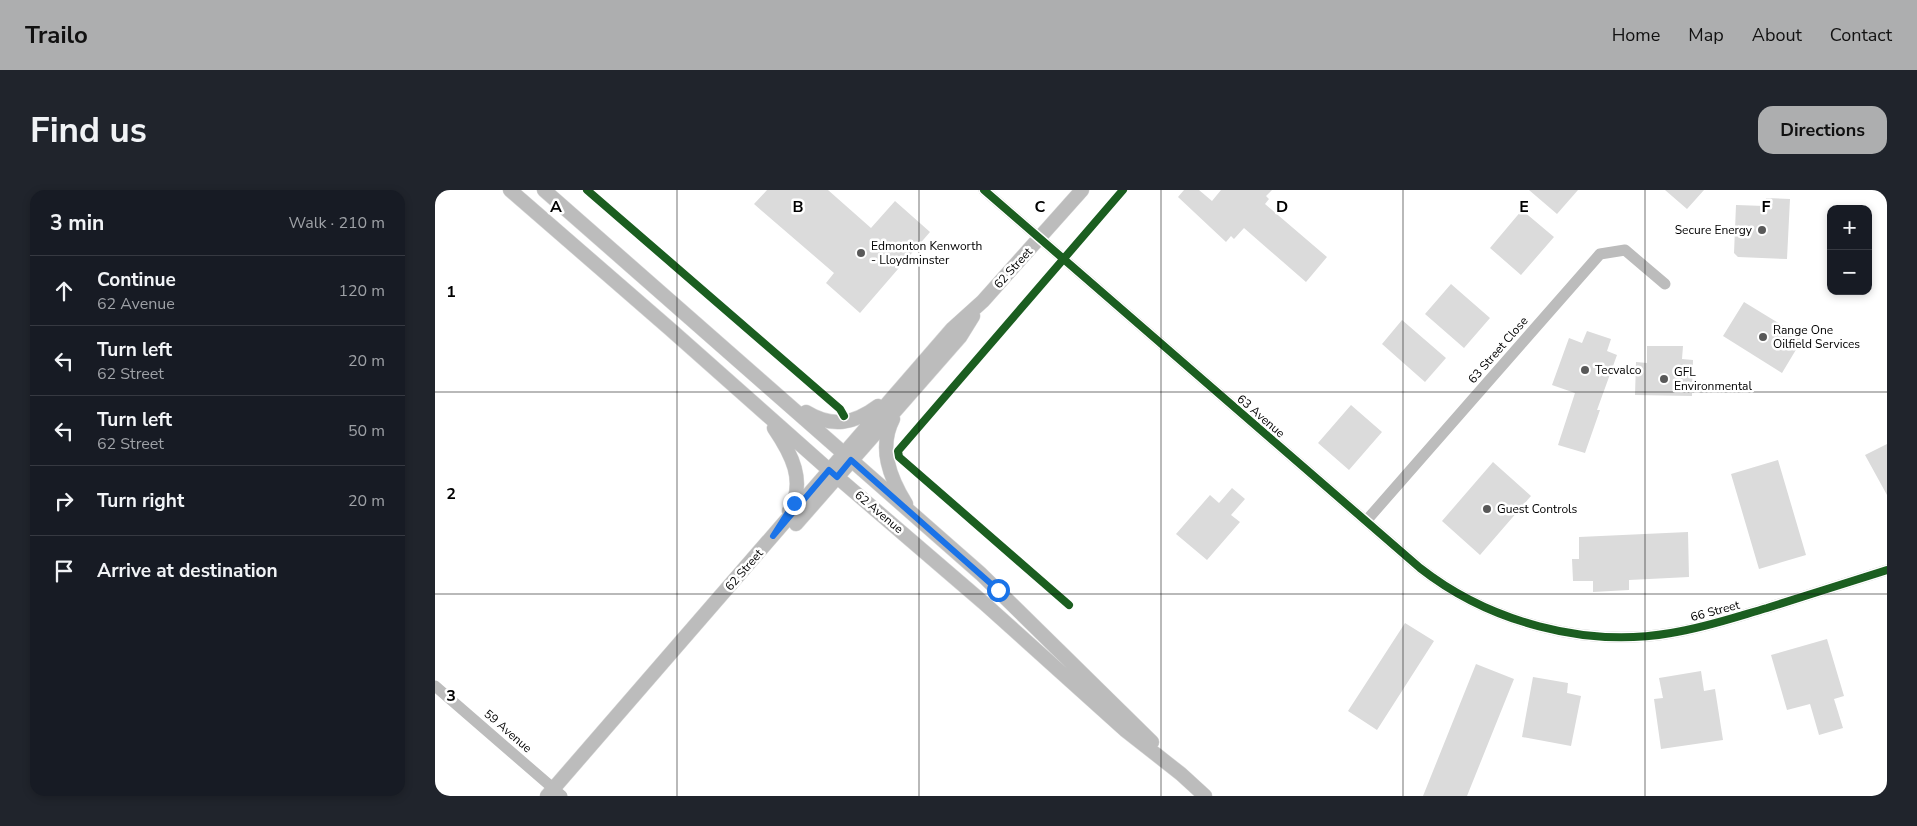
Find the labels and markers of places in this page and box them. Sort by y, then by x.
place label: Secure Energy [1675,222,1753,238]
marker: Secure Energy [1756,224,1768,236]
place label: Edmonton Kenworth - Lloydminster [871,238,982,268]
marker: Edmonton Kenworth - Lloydminster [855,247,867,259]
place label: Range One Oilfield Services [1773,322,1860,352]
marker: Range One Oilfield Services [1757,331,1769,343]
place label: Tecvalco [1595,362,1642,378]
marker: Tecvalco [1579,364,1591,376]
place label: GFL Environmental [1674,364,1752,394]
marker: GFL Environmental [1658,373,1670,385]
place label: Guest Controls [1497,501,1578,517]
marker: Guest Controls [1481,503,1493,515]

